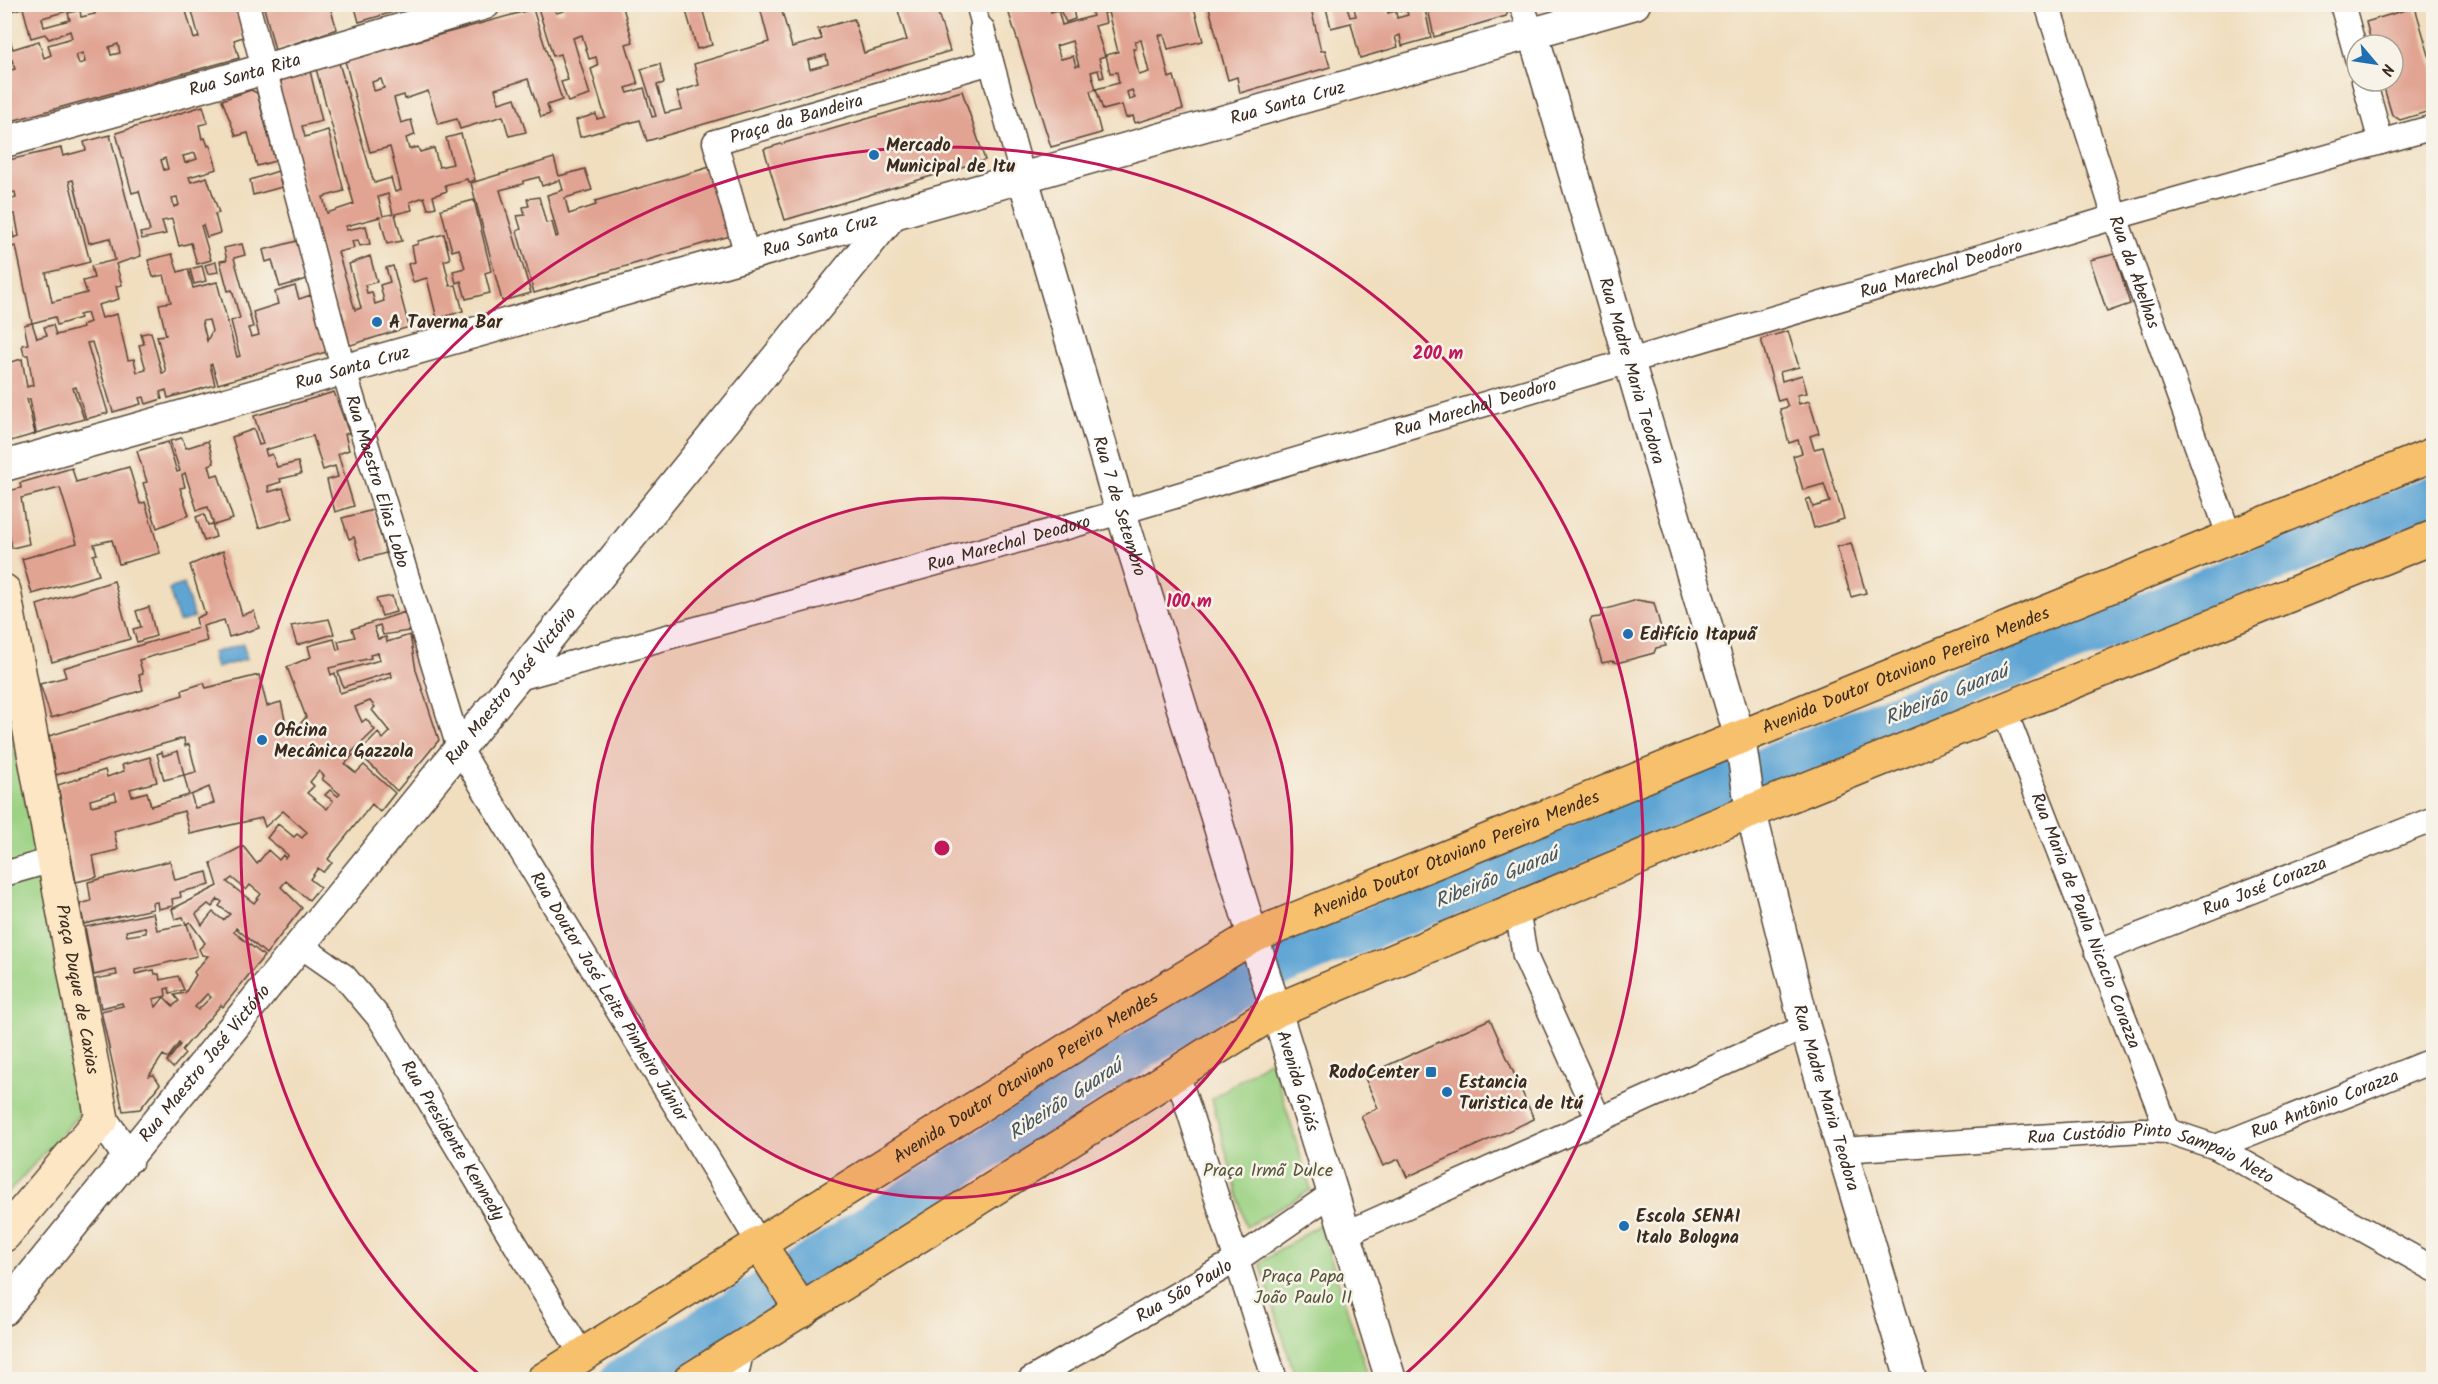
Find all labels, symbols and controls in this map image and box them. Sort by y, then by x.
north arrow [2345,33,2405,93]
street label: Rua Santa Rita [186,46,305,106]
text: N [2373,59,2400,80]
street label: Rua Santa Cruz [1227,74,1349,134]
street label: Praça da Bandeira [726,87,867,153]
place label: Mercado Municipal de Itu [886,132,1015,182]
marker: Mercado Municipal de Itu [867,148,881,162]
street label: Rua Santa Cruz [759,206,881,266]
street label: Rua da Abelhas [2100,212,2167,333]
street label: Rua Marechal Deodoro [1857,232,2026,308]
street label: Rua Madre Maria Teodora [1589,274,1672,468]
place label: A Taverna Bar [389,309,504,338]
marker: A Taverna Bar [370,315,384,329]
street label: Rua Santa Cruz [292,339,414,399]
text: 200 m [1413,340,1464,369]
street label: Rua Marechal Deodoro [1391,370,1560,446]
street label: Rua Maestro Elias Lobo [336,392,416,572]
street label: Rua 7 de Setembro [1083,433,1153,580]
street label: Rua Marechal Deodoro [924,508,1094,581]
text: 100 m [1166,588,1212,617]
street label: Avenida Doutor Otaviano Pereira Mendes [1758,599,2055,743]
street label: Rua Maestro José Victório [439,601,585,772]
place label: Edifício Itapuã [1640,621,1758,650]
marker: Edifício Itapuã [1621,627,1635,641]
water label: Ribeirão Guaraú [1880,655,2017,735]
place label: Oficina Mecânica Gazzola [274,717,413,767]
marker: Oficina Mecânica Gazzola [255,733,269,747]
street label: Avenida Doutor Otaviano Pereira Mendes [1308,783,1605,927]
street label: Rua Maria de Paula Nicacio Corazza [2022,789,2148,1054]
centre of rings [932,838,952,858]
water label: Ribeirão Guaraú [1430,838,1567,918]
street label: Rua José Corazza [2198,850,2332,925]
street label: Rua Doutor José Leite Pinheiro Júnior [521,866,696,1128]
street label: Praça Duque de Caxias [46,902,106,1077]
street label: Rua Maestro José Victório [132,979,279,1149]
street label: Avenida Doutor Otaviano Pereira Mendes [888,984,1165,1172]
street label: Rua Madre Maria Teodora [1784,1001,1867,1195]
street label: Avenida Goiás [1267,1027,1326,1136]
water label: Ribeirão Guaraú [1003,1049,1133,1150]
street label: Rua Presidente Kennedy [392,1055,512,1227]
place label: RodoCenter [1329,1059,1420,1088]
street label: Rua Antônio Corazza [2247,1062,2404,1148]
marker: RodoCenter [1424,1065,1438,1079]
place label: Estancia Turistica de Itú [1459,1069,1584,1119]
marker: Estancia Turistica de Itú [1440,1085,1454,1099]
street label: Rua Custódio Pinto Sampaio Neto [2027,1117,2279,1193]
park label: Praça Irmã Dulce [1203,1157,1333,1186]
place label: Escola SENAI Italo Bologna [1636,1203,1741,1253]
marker: Escola SENAI Italo Bologna [1617,1219,1631,1233]
street label: Rua São Paulo [1131,1252,1238,1331]
park label: Praça Papa João Paulo II [1254,1263,1352,1313]

